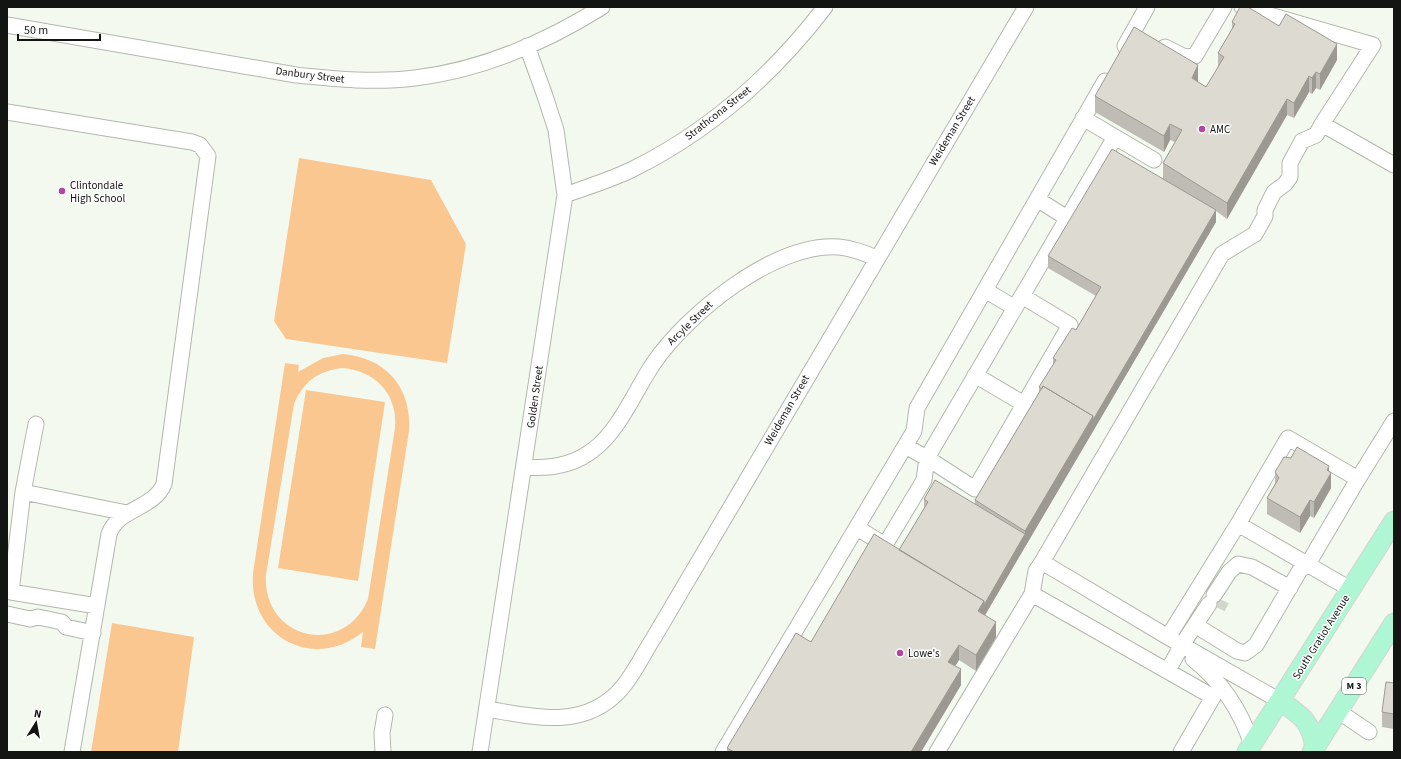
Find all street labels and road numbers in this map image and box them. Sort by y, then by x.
street label: Danbury Street [275,63,346,87]
street label: Strathcona Street [682,82,754,144]
street label: Weideman Street [925,93,979,169]
street label: Arcyle Street [664,297,716,349]
street label: Golden Street [523,365,547,429]
street label: Weideman Street [761,372,813,448]
street label: South Gratiot Avenue [1289,591,1353,682]
road number: M 3 [1342,678,1366,694]

